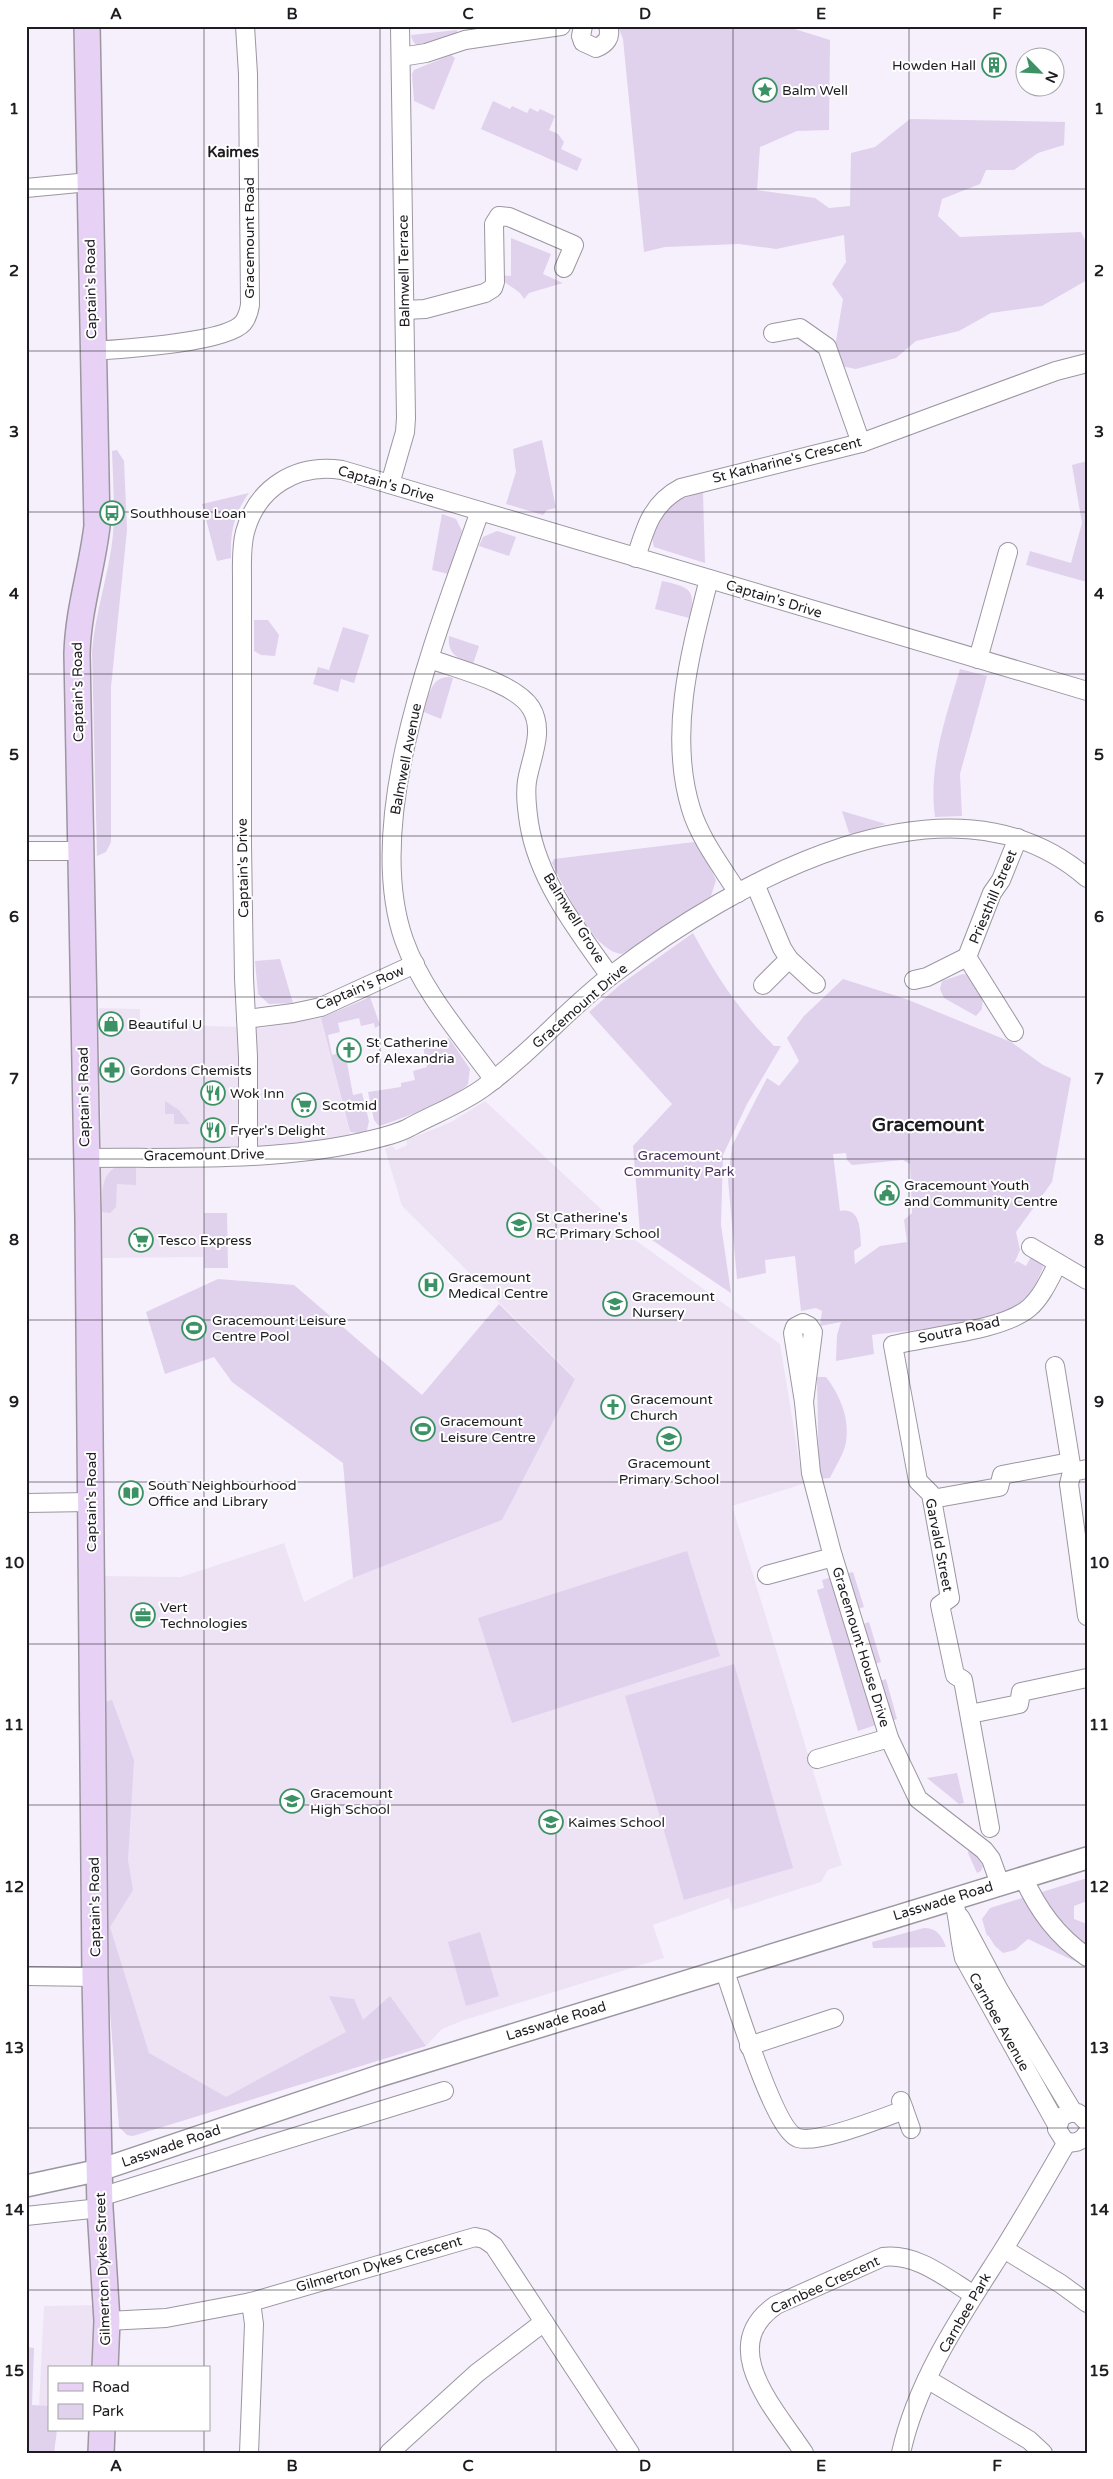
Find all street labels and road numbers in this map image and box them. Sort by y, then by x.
street label: Gracemount Road [241,177,258,299]
street label: Balmwell Terrace [395,214,413,328]
street label: Captain's Road [82,239,100,339]
street label: St Katharine's Crescent [711,433,864,487]
street label: Captain's Drive [336,462,436,506]
street label: Captain's Drive [724,576,824,622]
street label: Captain's Road [69,642,87,742]
street label: Balmwell Avenue [387,702,425,816]
street label: Captain's Drive [234,818,252,918]
street label: Priesthill Street [965,847,1021,947]
street label: Balmwell Grove [540,870,608,966]
street label: Gracemount Drive [529,960,631,1052]
street label: Captain's Row [313,962,407,1014]
street label: Captain's Road [75,1047,93,1147]
street label: Gracemount Drive [143,1145,265,1165]
street label: Soutra Road [917,1313,1001,1347]
street label: Captain's Road [83,1452,100,1552]
street label: Garvald Street [922,1497,957,1594]
street label: Gracemount House Drive [829,1565,894,1729]
street label: Captain's Road [86,1857,104,1957]
street label: Lasswade Road [891,1878,995,1924]
street label: Carnbee Avenue [965,1970,1033,2074]
street label: Lasswade Road [504,1998,608,2044]
street label: Lasswade Road [119,2121,223,2171]
street label: Gilmerton Dykes Street [92,2191,114,2346]
street label: Gilmerton Dykes Crescent [294,2232,465,2296]
street label: Carnbee Crescent [768,2252,883,2318]
street label: Carnbee Park [935,2270,995,2356]

